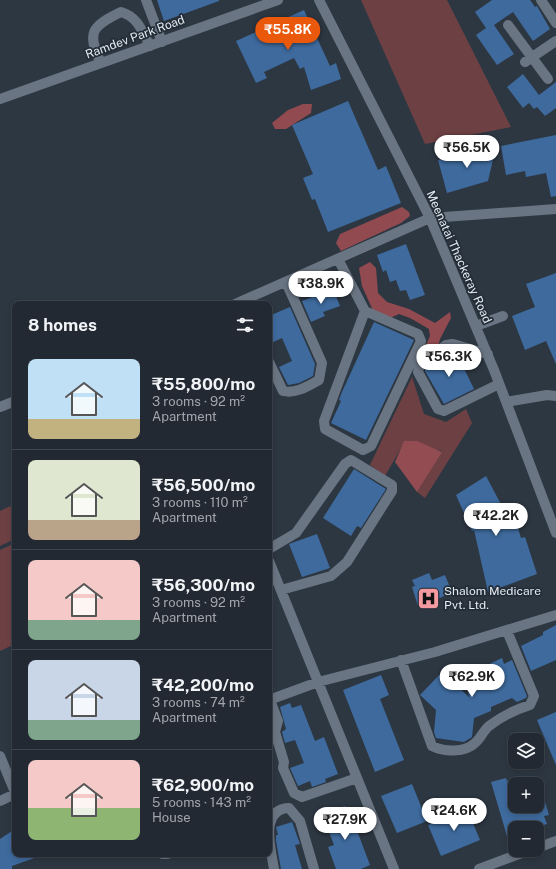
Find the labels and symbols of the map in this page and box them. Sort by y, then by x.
street label: Ramdev Park Road [83,13,187,61]
pin: ₹55.8K [255,17,321,51]
pin: ₹56.5K [434,135,500,169]
street label: Meenatai Thackeray Road [423,189,495,325]
pin: ₹38.9K [288,271,354,305]
pin: ₹56.3K [416,344,482,378]
pin: ₹42.2K [463,503,529,537]
place label: Shalom Medicare Pvt. Ltd. [444,584,541,612]
hospital icon: Shalom Medicare Pvt. Ltd. [415,585,441,611]
pin: ₹62.9K [439,664,505,698]
pin: ₹24.6K [421,798,487,832]
pin: ₹27.9K [312,807,378,841]

